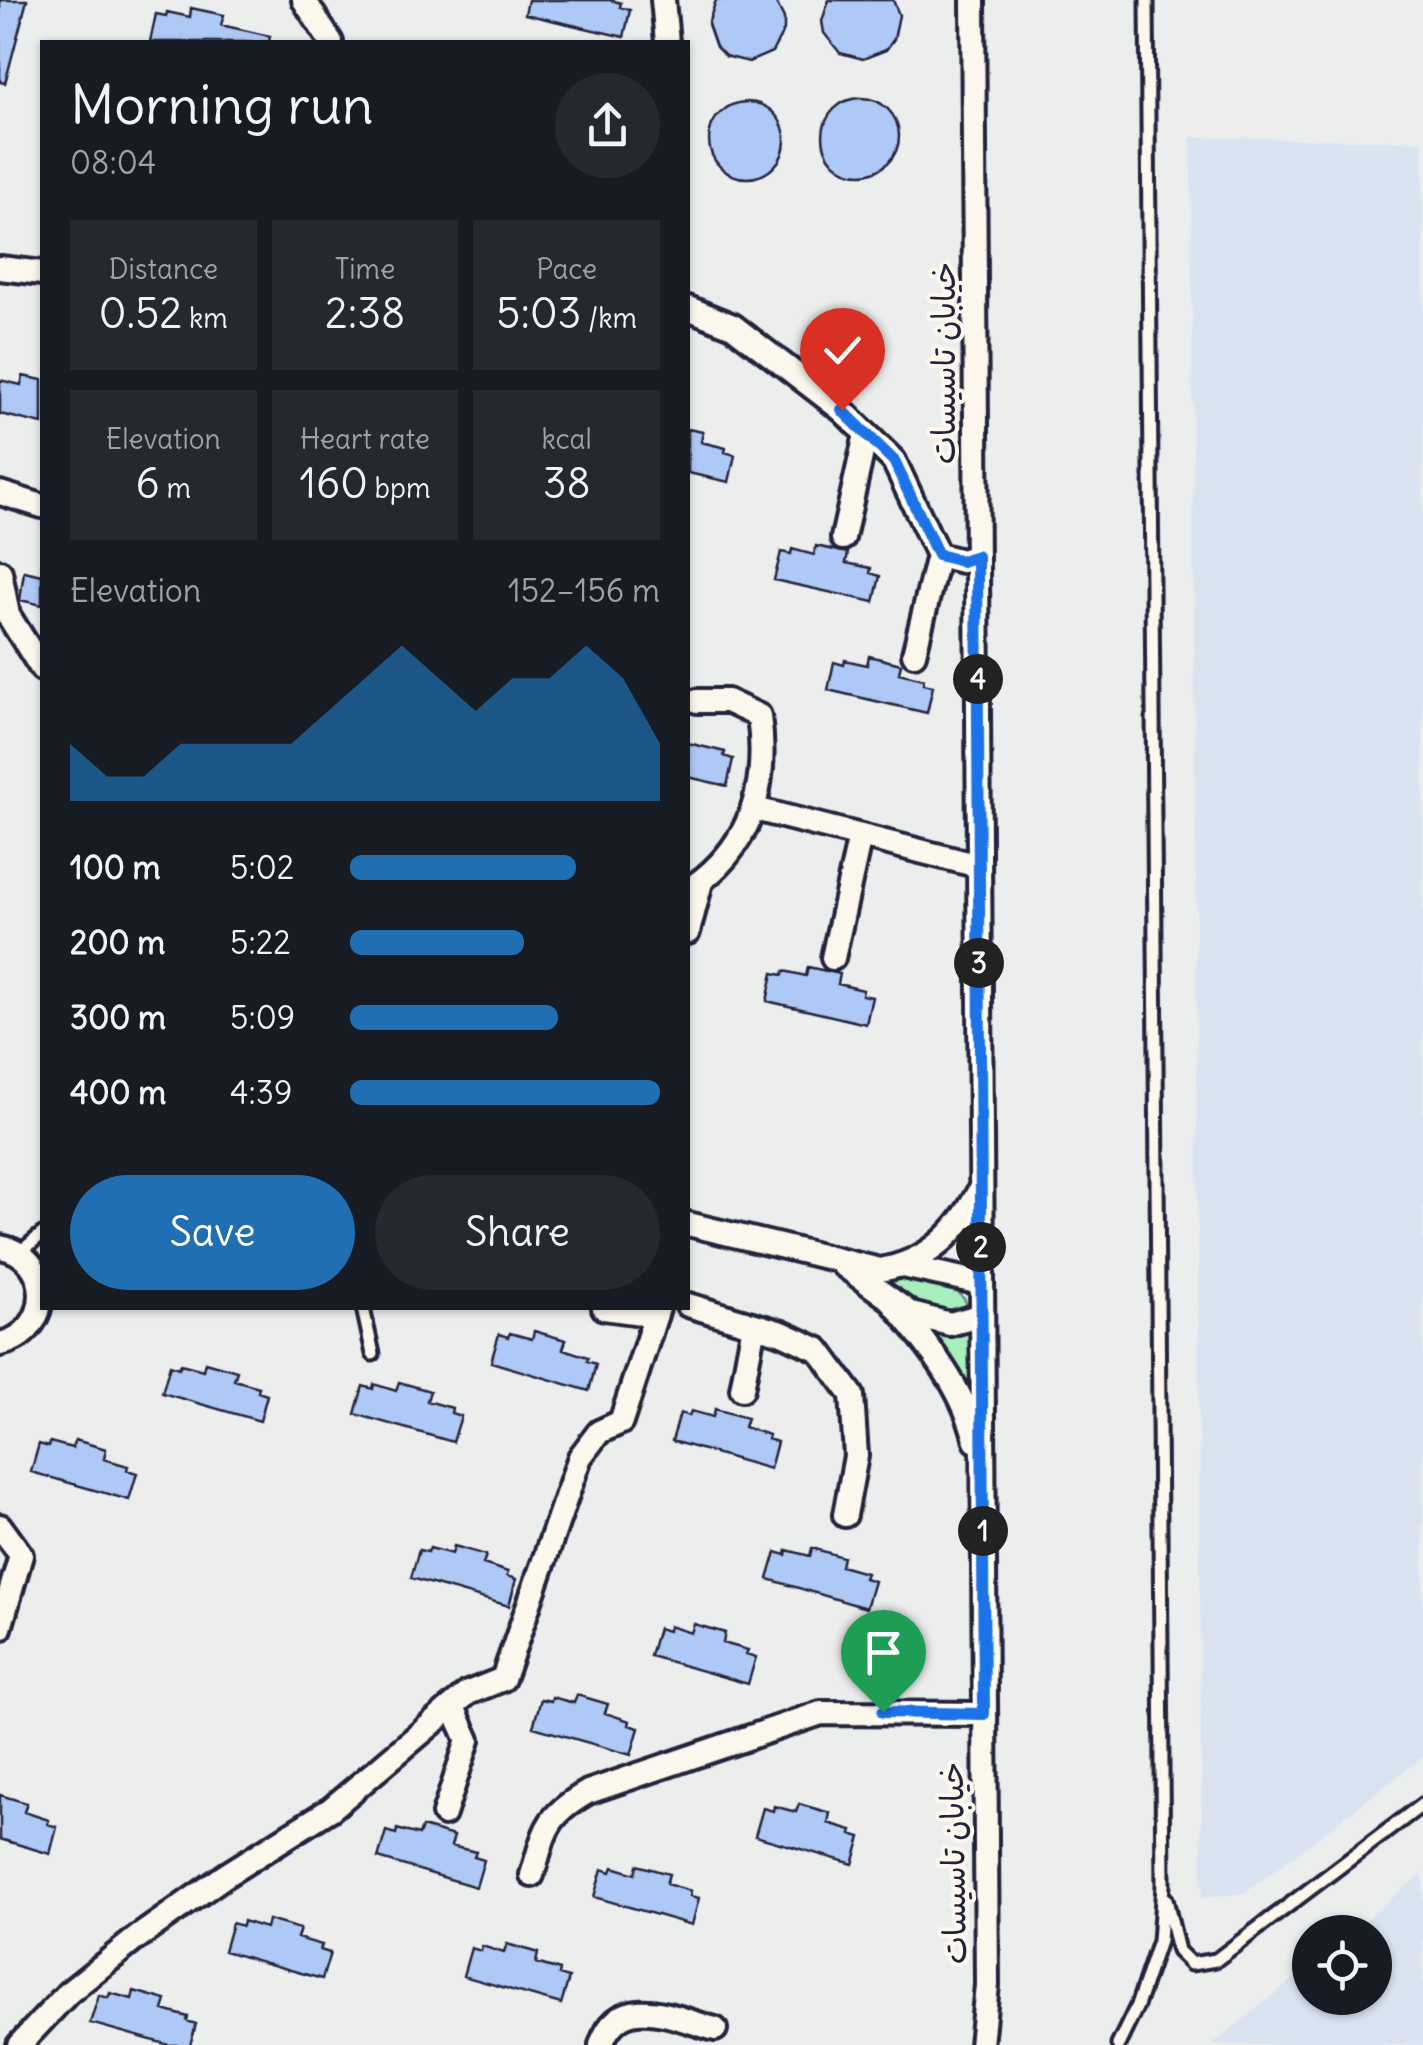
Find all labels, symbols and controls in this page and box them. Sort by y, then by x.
text: Morning run [70,70,374,139]
button: share [555,73,660,178]
text: 08:04 [70,142,156,183]
text: Distance [109,251,218,287]
text: Time [335,251,395,287]
text: Pace [536,251,597,287]
street label: خیابان تاسیسات [923,262,964,464]
text: 0.52 [99,287,182,339]
text: 2:38 [325,287,405,339]
text: 5:03 [496,287,581,339]
text: km [182,300,228,336]
text: /km [581,300,637,336]
pin [800,308,885,411]
icon: check [815,323,870,378]
text: Elevation [106,421,221,457]
text: Heart rate [300,421,430,457]
text: kcal [541,421,592,457]
text: 6 [136,457,160,509]
text: 160 [299,457,368,509]
text: 38 [543,457,591,509]
text: m [160,470,191,506]
text: bpm [368,470,431,506]
text: Elevation [70,570,201,611]
text: 152–156 m [508,570,660,611]
pin: 4 [953,654,1003,704]
text: 4 [970,661,986,697]
text: 100 m [70,847,161,888]
text: 5:02 [230,847,294,888]
text: 200 m [70,922,165,963]
text: 5:22 [230,922,291,963]
pin: 3 [954,938,1004,988]
text: 3 [971,945,987,981]
text: 300 m [70,997,166,1038]
text: 5:09 [230,997,295,1038]
text: 400 m [70,1072,166,1113]
text: 4:39 [230,1072,292,1113]
button: Save [70,1175,355,1290]
button: Share [375,1175,660,1290]
pin: 2 [956,1222,1006,1272]
text: 2 [973,1229,989,1265]
pin: 1 [958,1506,1008,1556]
text: 1 [977,1513,989,1549]
pin [841,1610,926,1713]
icon: arrive [856,1625,911,1680]
street label: خیابان تاسیسات [931,1761,975,1965]
map controls [1292,1915,1392,2015]
button: locate [1292,1915,1392,2015]

